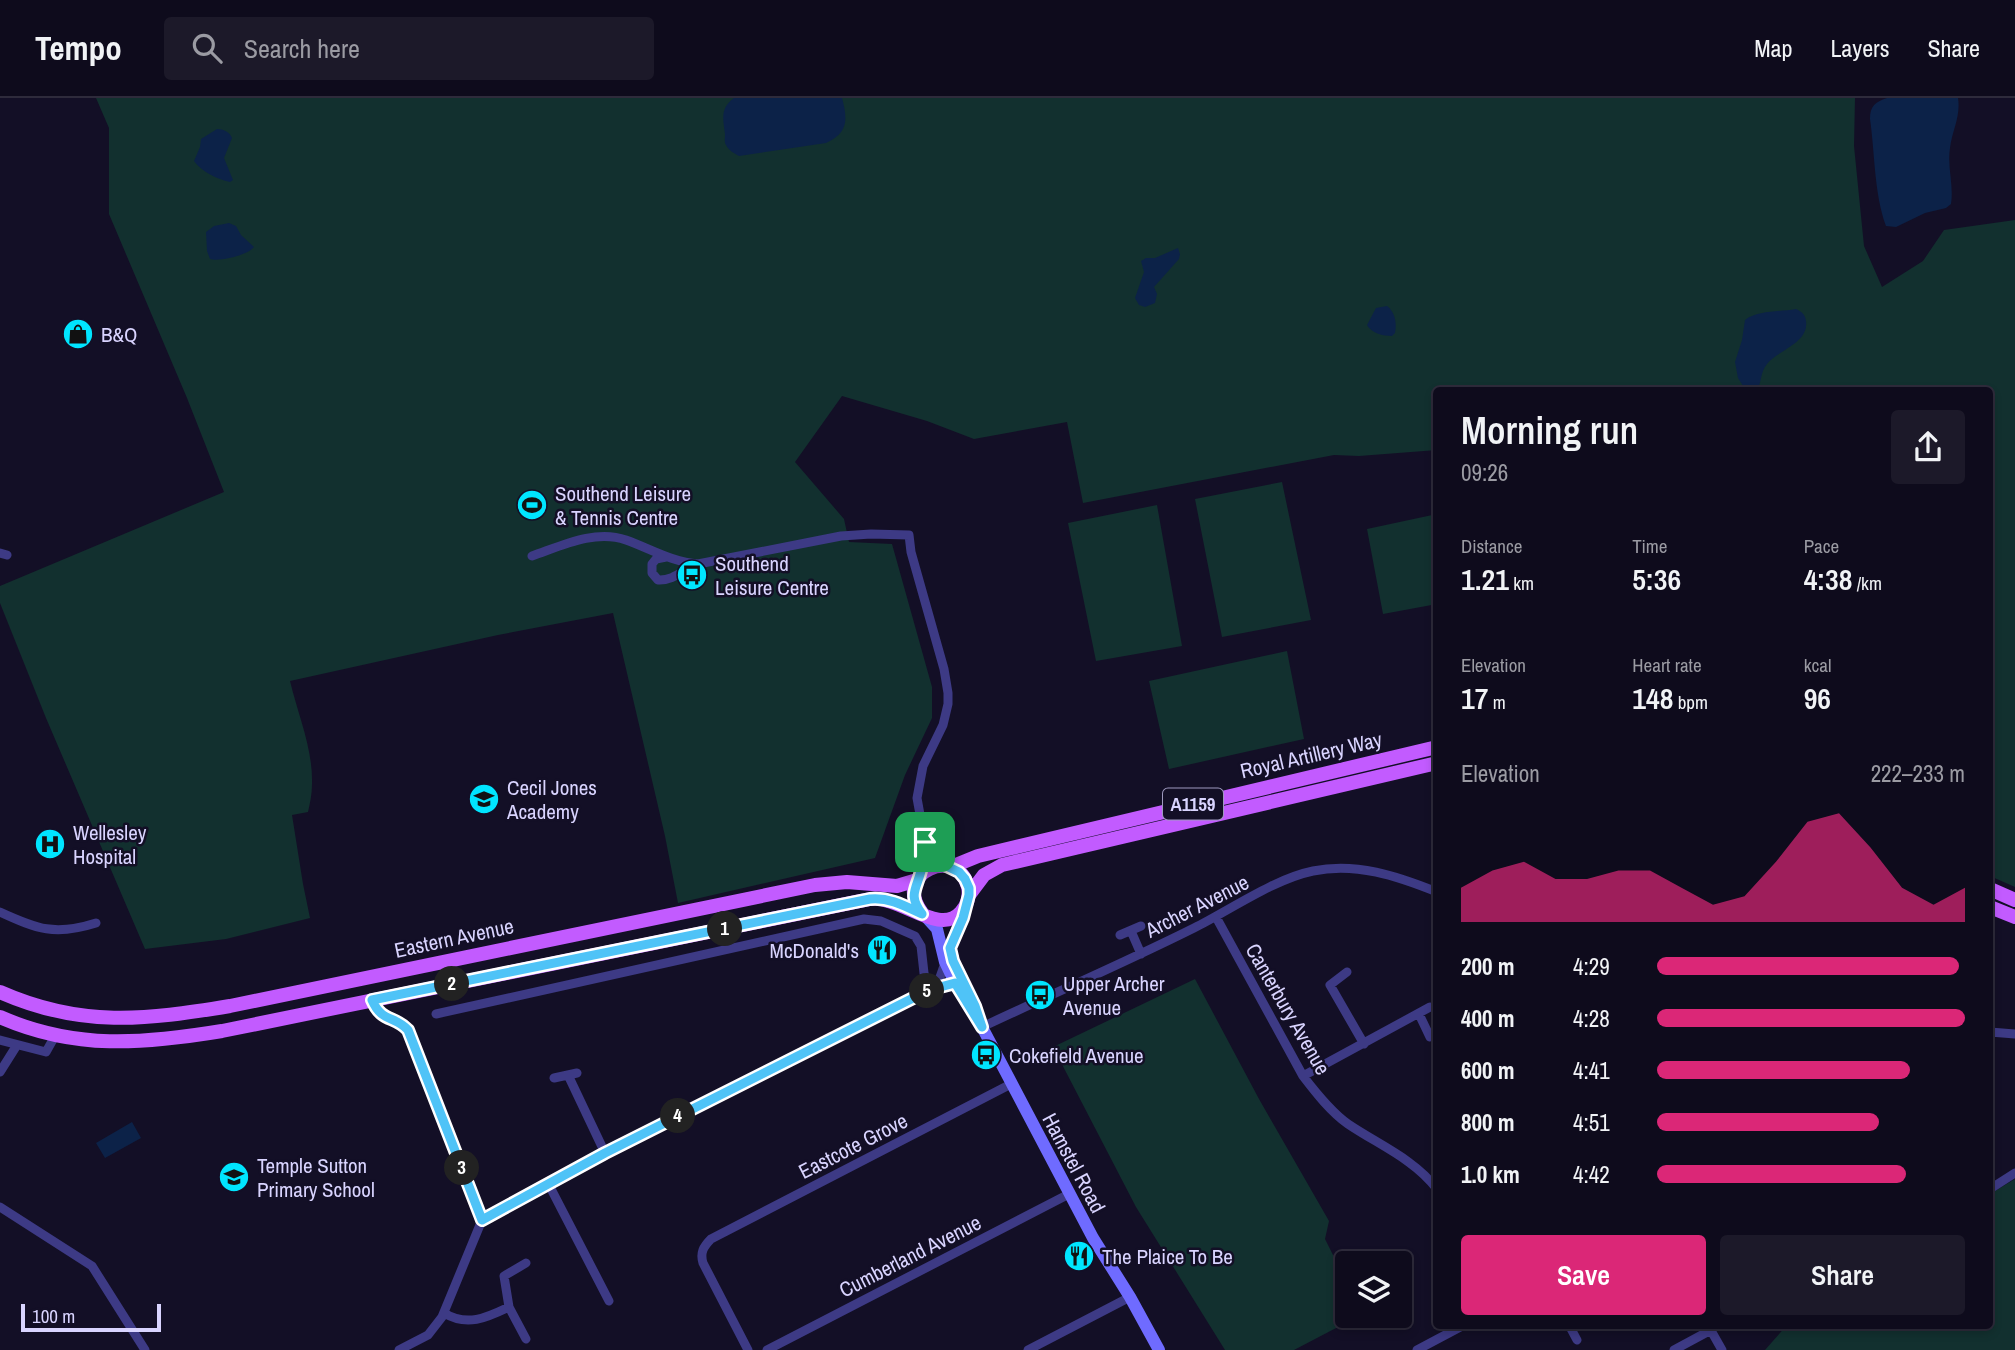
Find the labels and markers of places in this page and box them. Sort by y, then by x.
shop icon: B&Q [61,317,95,351]
place label: B&Q [101,320,137,349]
place label: Southend Leisure & Tennis Centre [555,479,691,532]
sports icon: Southend Leisure & Tennis Centre [515,488,549,522]
place label: Southend Leisure Centre [715,549,829,602]
bus stop icon: Southend Leisure Centre [675,558,709,592]
place label: Cecil Jones Academy [506,773,597,826]
school or university icon: Cecil Jones Academy [467,782,501,816]
pin [895,812,955,872]
place label: Wellesley Hospital [73,818,147,871]
hospital icon: Wellesley Hospital [33,827,67,861]
pin: 1 [708,912,742,946]
restaurant icon: McDonald's [865,933,899,967]
place label: McDonald's [770,936,859,965]
pin: 2 [434,966,470,1001]
place label: Upper Archer Avenue [1062,969,1165,1022]
pin: 5 [909,974,944,1008]
bus stop icon: Upper Archer Avenue [1023,978,1057,1012]
bus stop icon: Cokefield Avenue [969,1038,1003,1072]
place label: Cokefield Avenue [1009,1041,1144,1070]
pin: 4 [660,1098,696,1134]
pin: 3 [444,1150,480,1186]
place label: Temple Sutton Primary School [257,1151,375,1204]
school or university icon: Temple Sutton Primary School [217,1160,251,1194]
restaurant icon: The Plaice To Be [1062,1239,1096,1273]
place label: The Plaice To Be [1102,1242,1233,1271]

